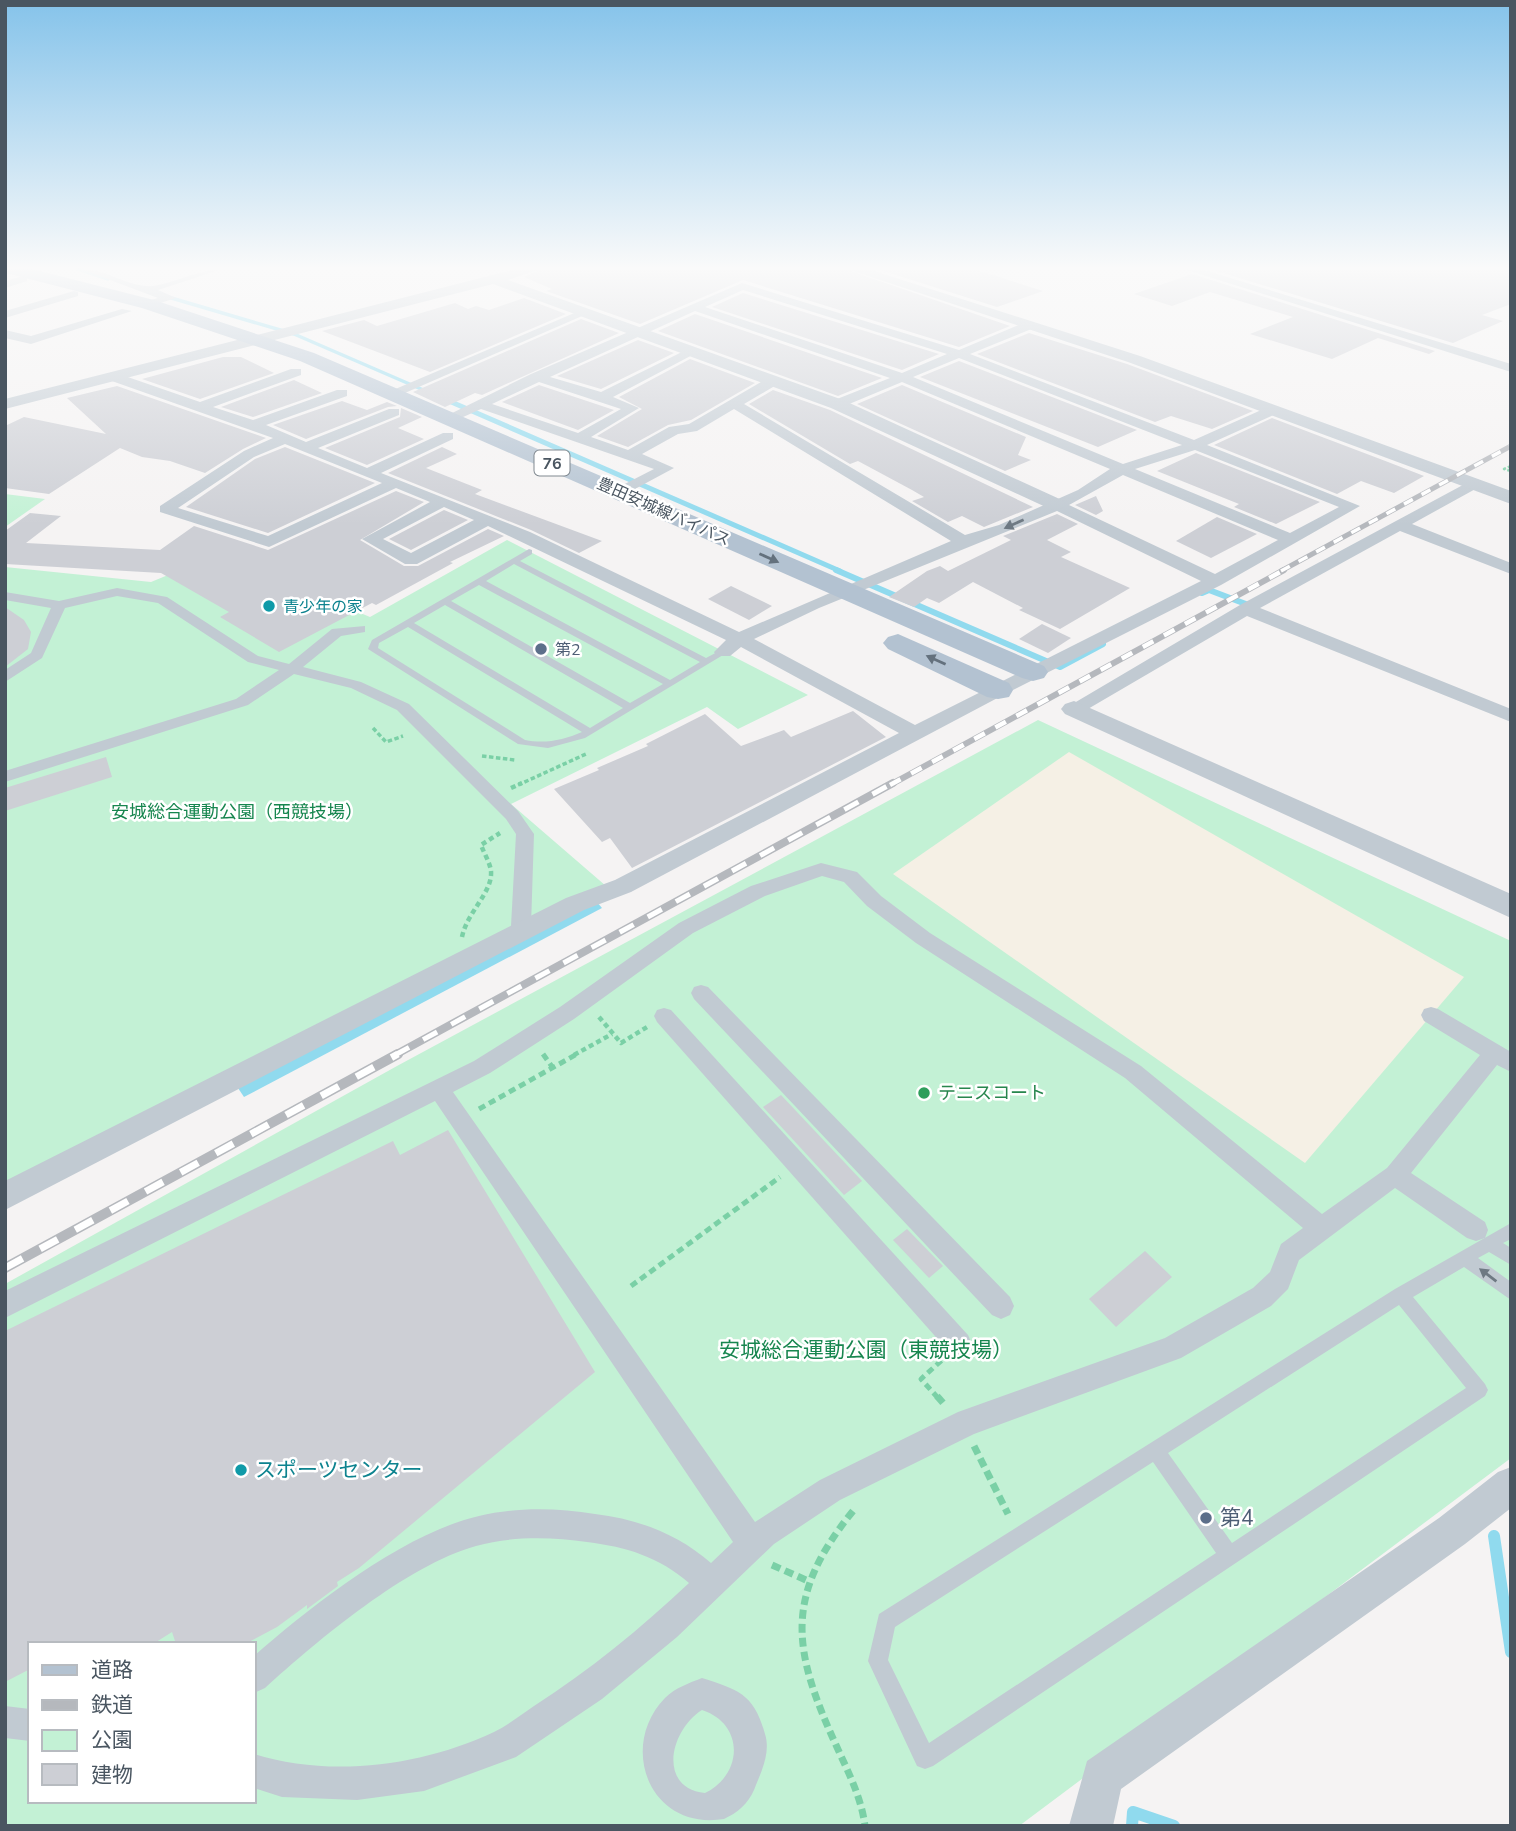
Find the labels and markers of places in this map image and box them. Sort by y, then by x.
place label: 青少年の家 [283,596,363,618]
marker: 青少年の家 [261,598,277,614]
place label: 第2 [555,639,581,661]
marker: 第2 [533,641,549,657]
place label: テニスコート [938,1081,1046,1105]
marker: テニスコート [916,1085,932,1101]
place label: スポーツセンター [255,1456,423,1484]
marker: スポーツセンター [233,1462,249,1478]
place label: 第4 [1220,1504,1254,1532]
marker: 第4 [1198,1510,1214,1526]

